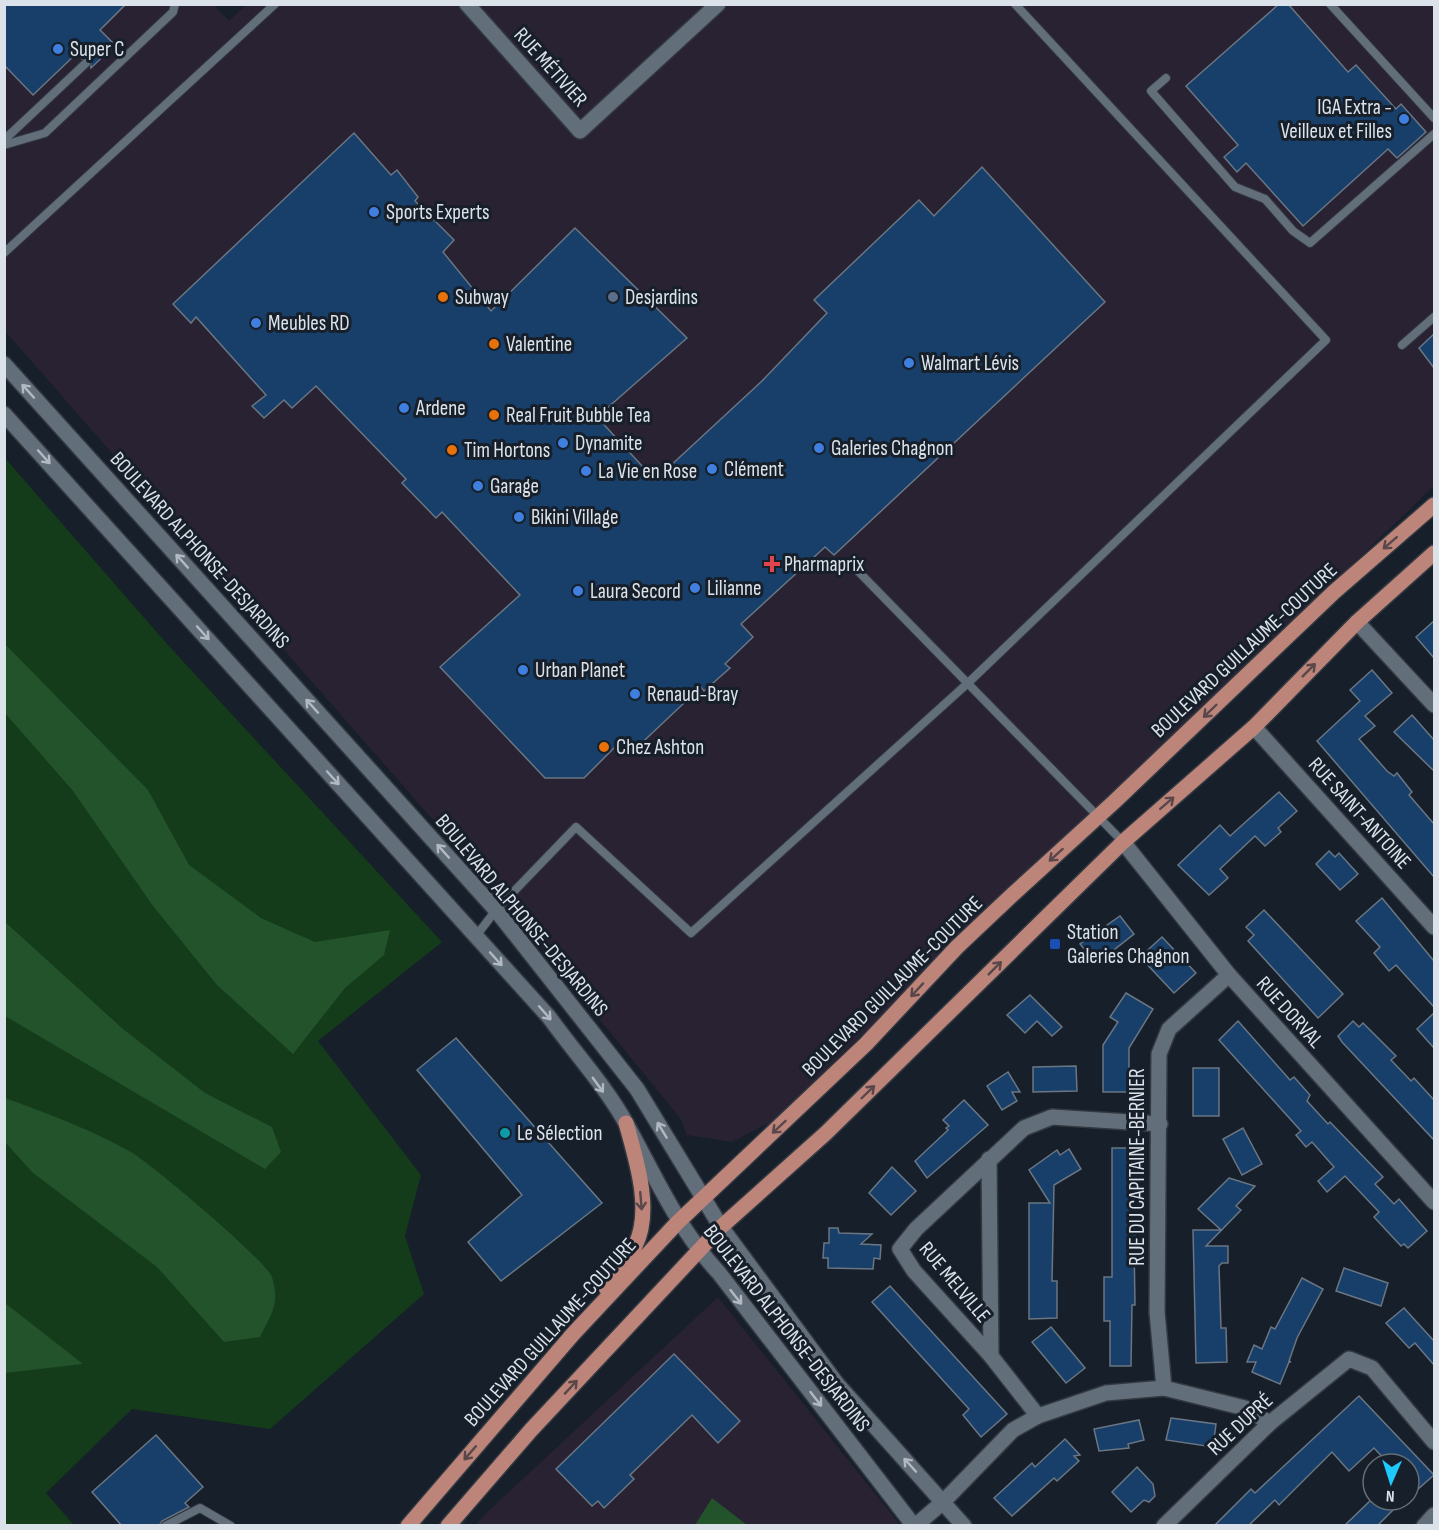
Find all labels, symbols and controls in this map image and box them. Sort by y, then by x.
street label: RUE MÉTIVIER [509,23,593,112]
place label: Super C [70,37,124,62]
marker: Super C [51,42,65,56]
place label: IGA Extra - Veilleux et Filles [1281,95,1392,144]
marker: IGA Extra - Veilleux et Filles [1397,112,1411,126]
place label: Sports Experts [386,200,490,225]
marker: Sports Experts [367,205,381,219]
place label: Subway [455,285,509,310]
place label: Desjardins [625,285,698,310]
marker: Subway [436,290,450,304]
marker: Desjardins [606,290,620,304]
place label: Meubles RD [268,311,350,336]
marker: Meubles RD [249,316,263,330]
place label: Valentine [506,332,572,357]
marker: Valentine [487,337,501,351]
place label: Walmart Lévis [921,351,1019,376]
marker: Walmart Lévis [902,356,916,370]
one-way arrow [21,384,35,399]
place label: Ardene [415,396,466,421]
marker: Ardene [397,401,411,415]
place label: Real Fruit Bubble Tea [506,403,651,428]
marker: Real Fruit Bubble Tea [487,408,501,422]
place label: Dynamite [575,431,643,456]
marker: Dynamite [556,436,570,450]
place label: Galeries Chagnon [831,436,953,461]
place label: Tim Hortons [464,438,550,463]
marker: Galeries Chagnon [812,441,826,455]
marker: Tim Hortons [445,443,459,457]
street label: BOULEVARD ALPHONSE-DESJARDINS [105,447,295,654]
one-way arrow [37,449,51,464]
place label: Clément [724,457,784,482]
place label: La Vie en Rose [598,459,697,484]
marker: Clément [705,462,719,476]
marker: La Vie en Rose [579,464,593,478]
place label: Garage [490,474,539,499]
marker: Garage [471,479,485,493]
place label: Bikini Village [531,505,618,530]
marker: Bikini Village [512,510,526,524]
one-way arrow [1383,536,1398,550]
place label: Pharmaprix [784,552,864,577]
one-way arrow [175,554,189,569]
marker: Pharmaprix [765,557,779,571]
street label: BOULEVARD GUILLAUME-COUTURE [1146,558,1342,743]
place label: Lilianne [707,576,761,601]
place label: Laura Secord [590,579,681,604]
marker: Lilianne [688,581,702,595]
marker: Laura Secord [571,584,585,598]
one-way arrow [195,625,209,640]
place label: Urban Planet [535,658,625,683]
marker: Urban Planet [516,663,530,677]
one-way arrow [1302,663,1317,678]
place label: Renaud-Bray [647,682,738,707]
marker: Renaud-Bray [628,687,642,701]
one-way arrow [305,699,319,714]
one-way arrow [1202,704,1217,718]
place label: Chez Ashton [616,735,704,760]
marker: Chez Ashton [597,740,611,754]
street label: RUE SAINT-ANTOINE [1303,752,1416,874]
one-way arrow [326,770,340,785]
one-way arrow [1159,796,1174,810]
street label: BOULEVARD ALPHONSE-DESJARDINS [430,809,613,1021]
one-way arrow [436,844,450,859]
one-way arrow [1049,848,1064,862]
street label: BOULEVARD GUILLAUME-COUTURE [797,891,988,1082]
place label: Station Galeries Chagnon [1067,920,1189,969]
marker: Station Galeries Chagnon [1048,937,1062,951]
one-way arrow [489,951,503,966]
one-way arrow [987,961,1002,976]
street label: RUE DORVAL [1251,971,1328,1053]
one-way arrow [910,982,925,997]
one-way arrow [538,1005,552,1020]
street label: RUE DU CAPITAINE-BERNIER [1125,1068,1150,1266]
one-way arrow [592,1076,604,1092]
one-way arrow [861,1085,876,1100]
one-way arrow [771,1120,786,1134]
place label: Le Sélection [517,1121,602,1146]
one-way arrow [656,1122,668,1139]
marker: Le Sélection [498,1126,512,1140]
one-way arrow [636,1191,647,1210]
street label: BOULEVARD ALPHONSE-DESJARDINS [698,1220,875,1437]
street label: BOULEVARD GUILLAUME-COUTURE [459,1233,642,1432]
street label: RUE MELVILLE [914,1237,996,1328]
one-way arrow [730,1288,743,1304]
one-way arrow [563,1380,578,1395]
street label: RUE DUPRÉ [1203,1388,1278,1461]
one-way arrow [809,1391,822,1407]
one-way arrow [463,1445,477,1460]
north arrow [1361,1452,1421,1512]
one-way arrow [903,1458,917,1473]
text: N [1386,1486,1395,1505]

